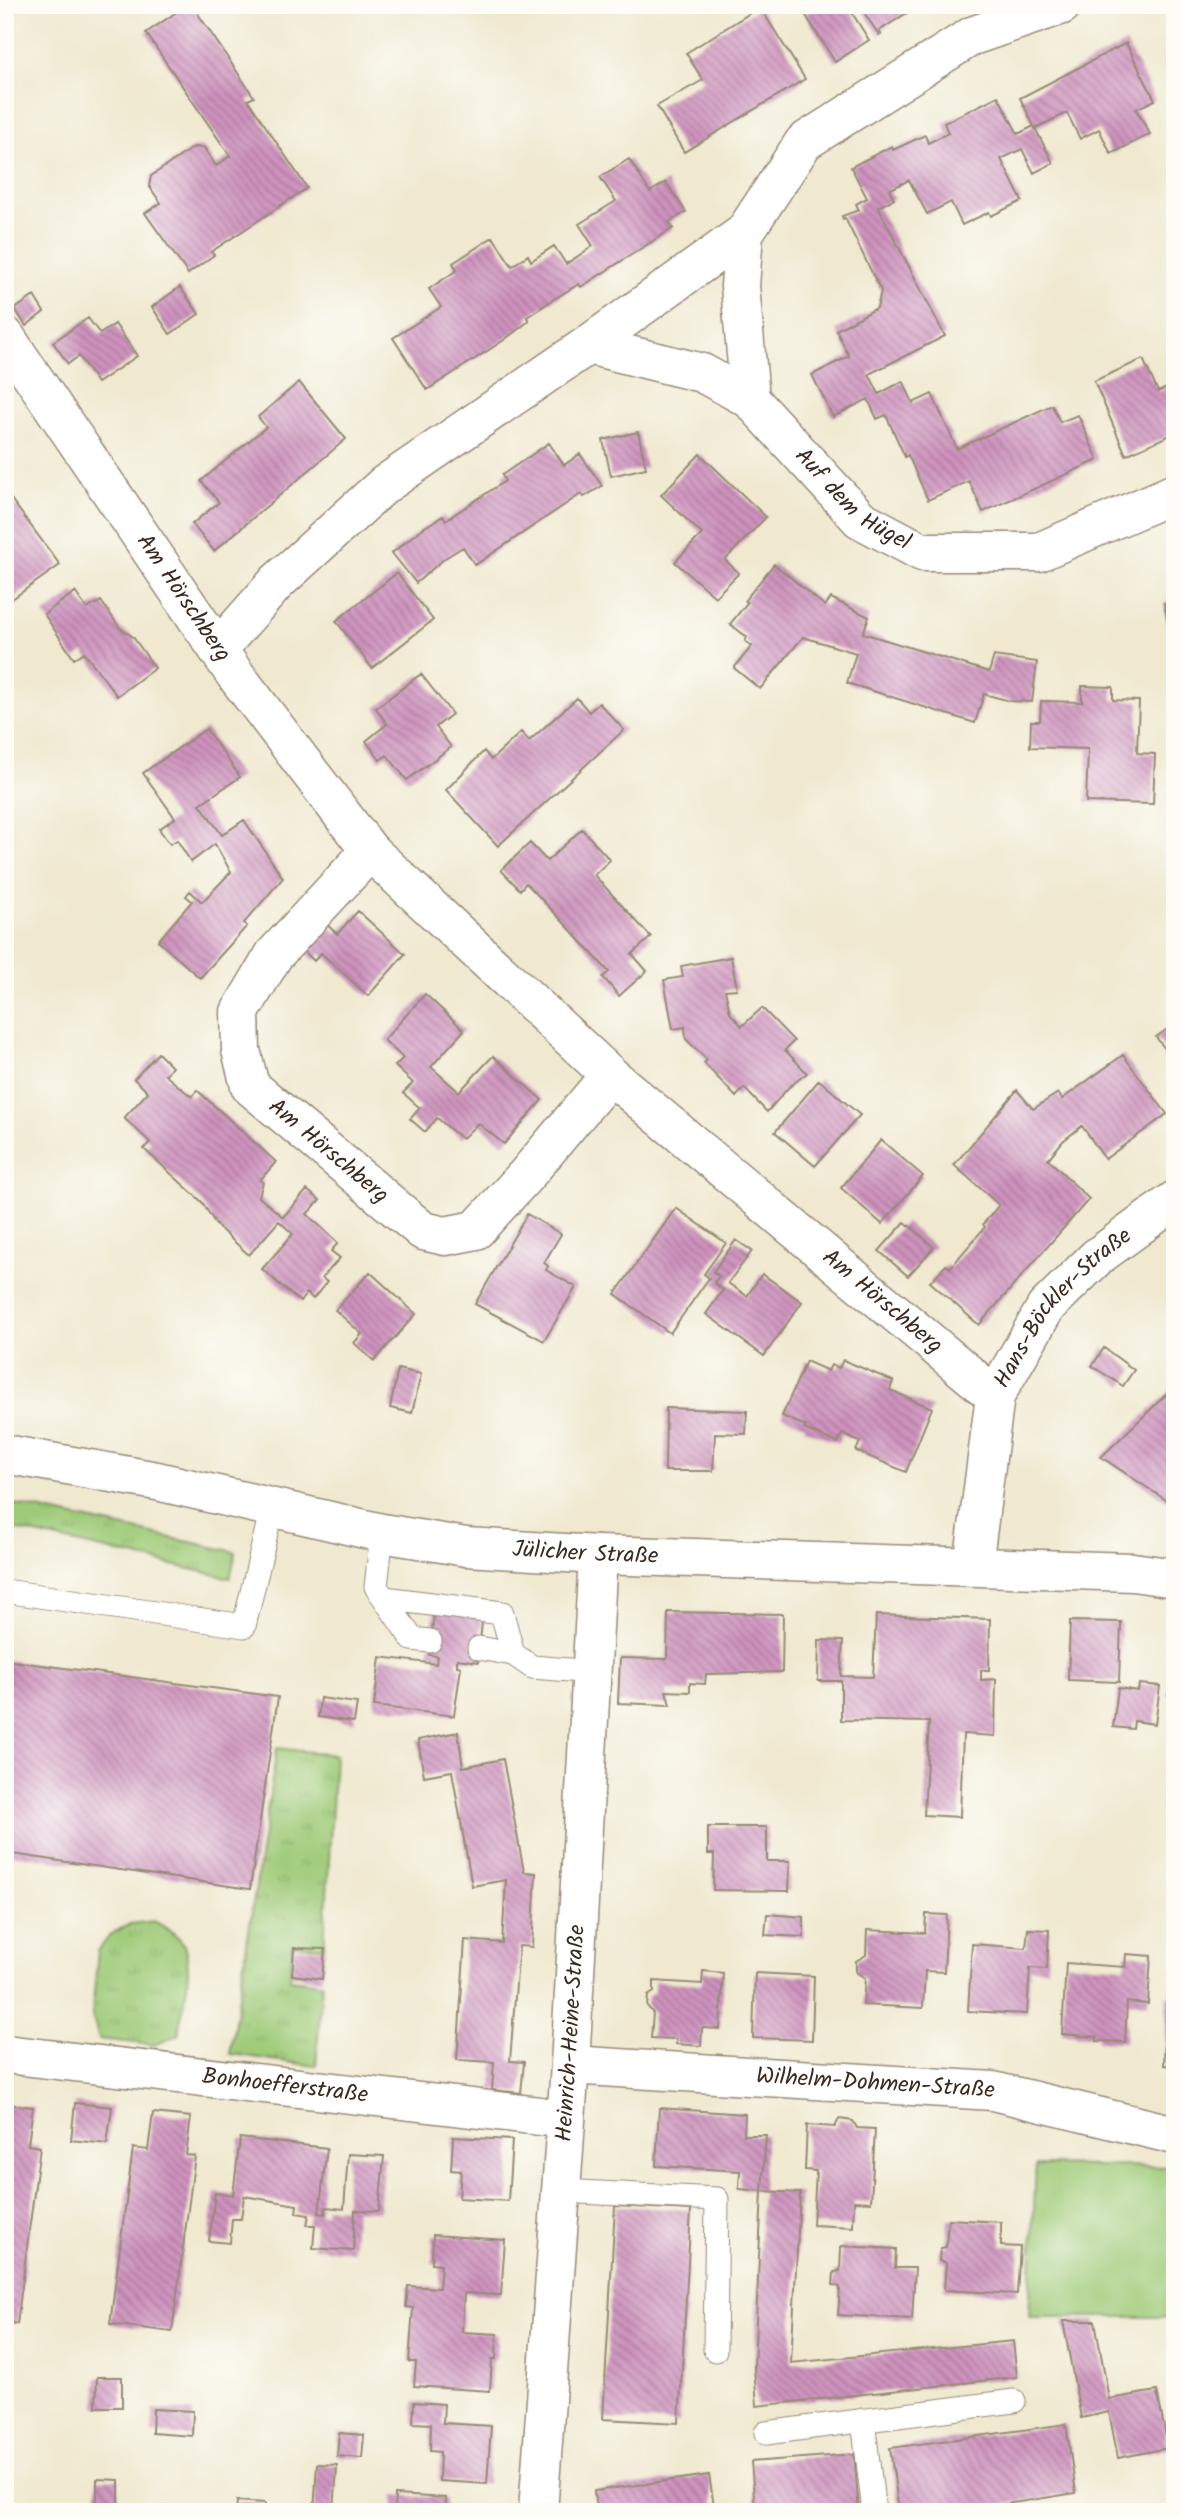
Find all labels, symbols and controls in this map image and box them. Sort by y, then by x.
street label: Auf dem Hügel [785,440,917,561]
street label: Am Hörschberg [127,527,240,670]
street label: Am Hörschberg [260,1090,397,1213]
street label: Hans-Böckler-Straße [985,1219,1140,1395]
street label: Am Hörschberg [814,1241,951,1363]
street label: Jülicher Straße [511,1532,659,1575]
street label: Heinrich-Heine-Straße [547,1924,596,2143]
street label: Wilhelm-Dohmen-Straße [755,2058,996,2109]
street label: Bonhoefferstraße [200,2059,370,2114]

